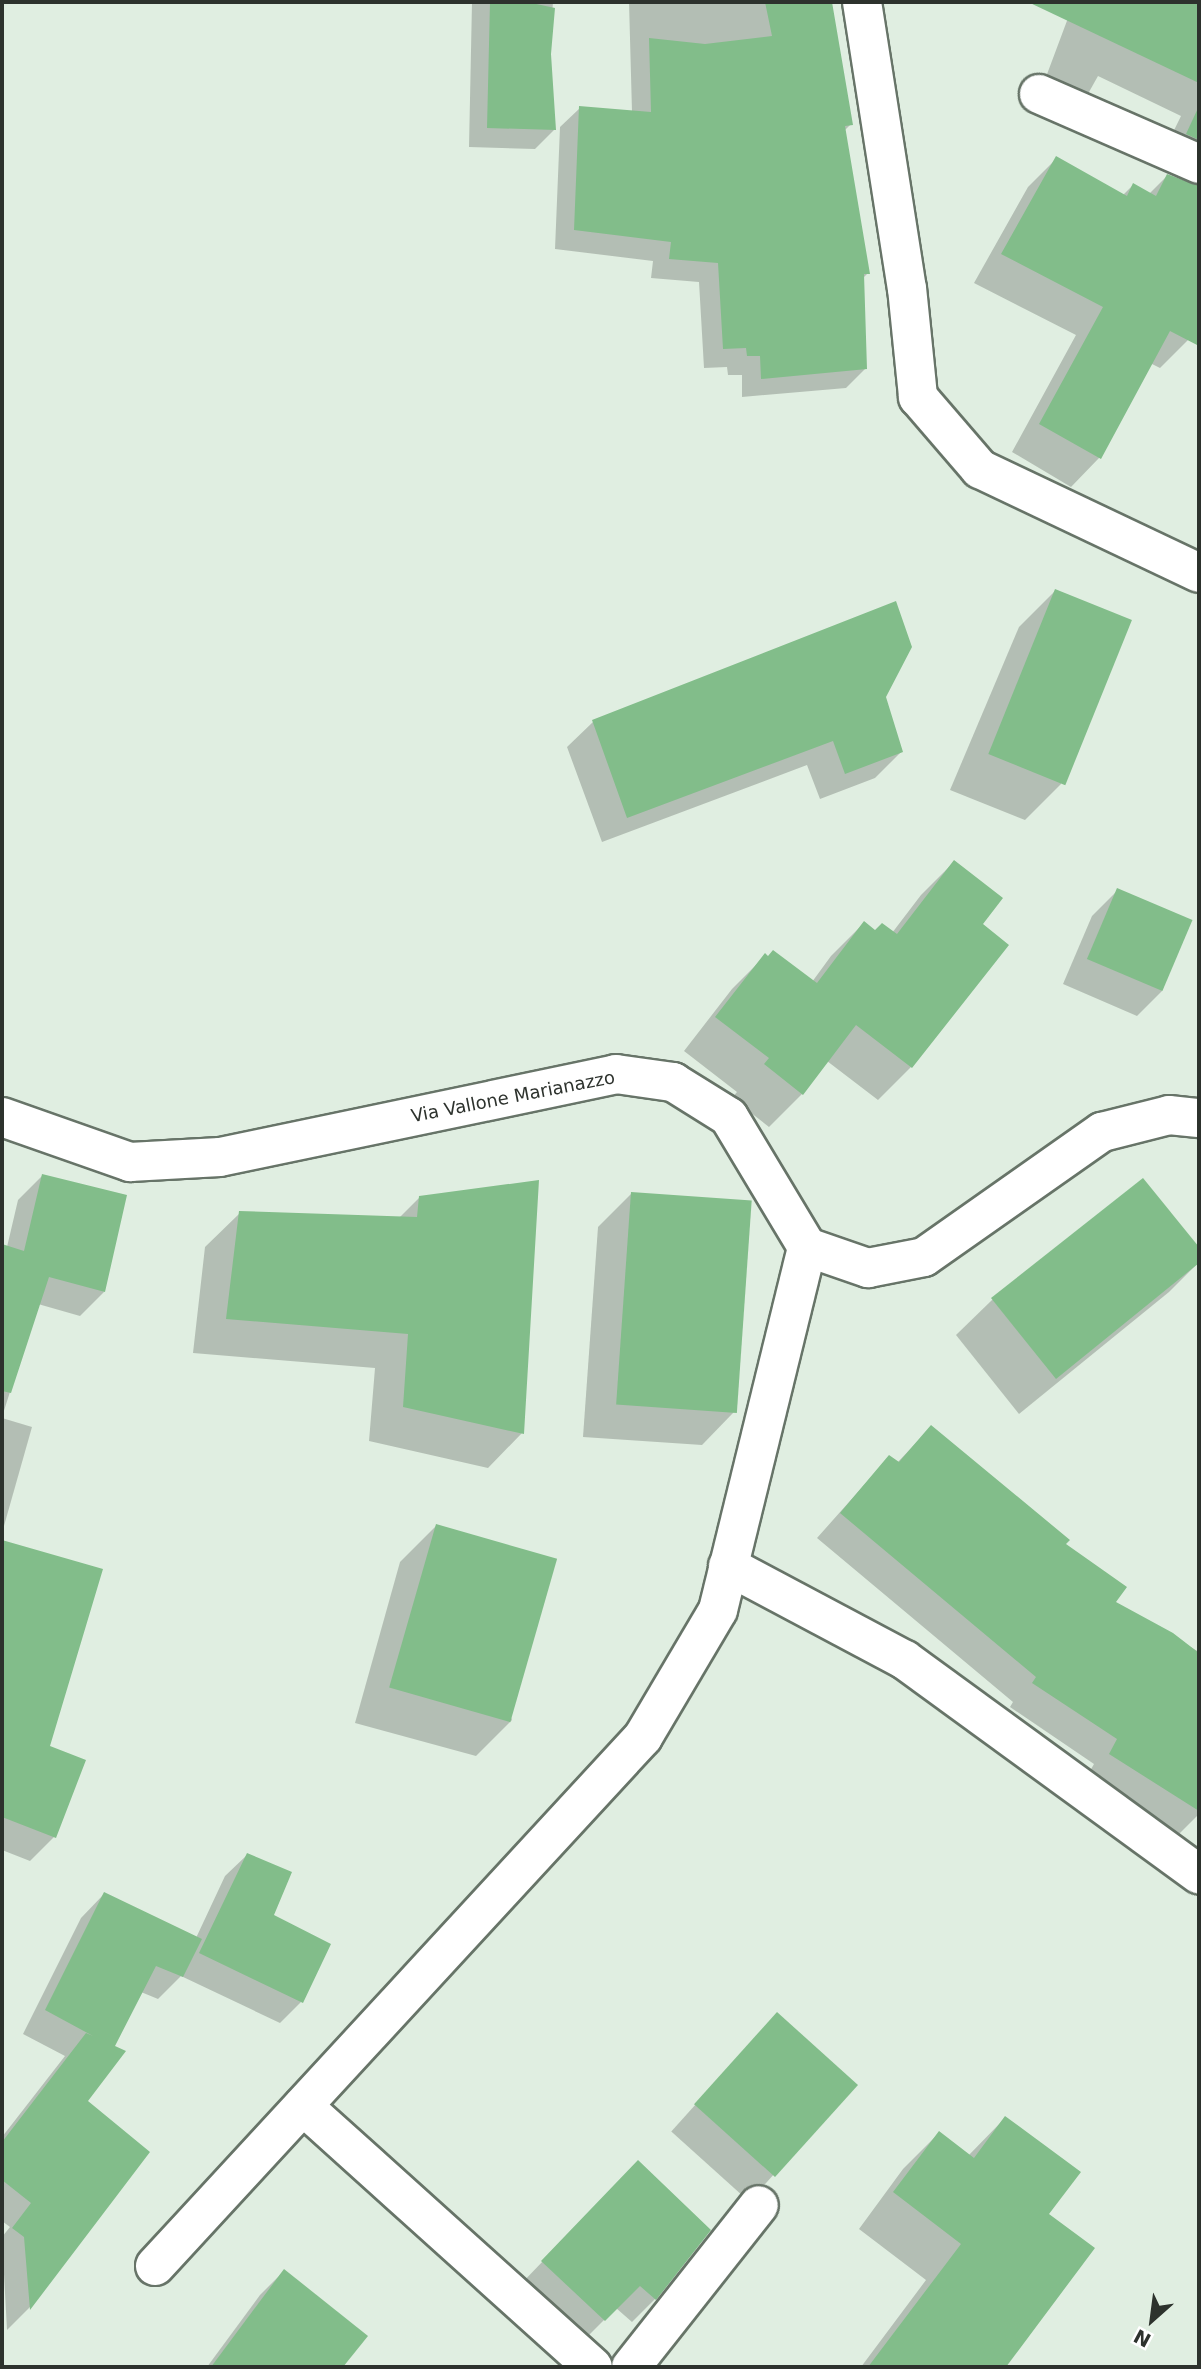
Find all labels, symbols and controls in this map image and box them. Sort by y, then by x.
street label: Via Vallone Marianazzo [409,1067,617,1127]
north arrow [1117,2285,1187,2355]
text: N [1130,2325,1154,2352]

